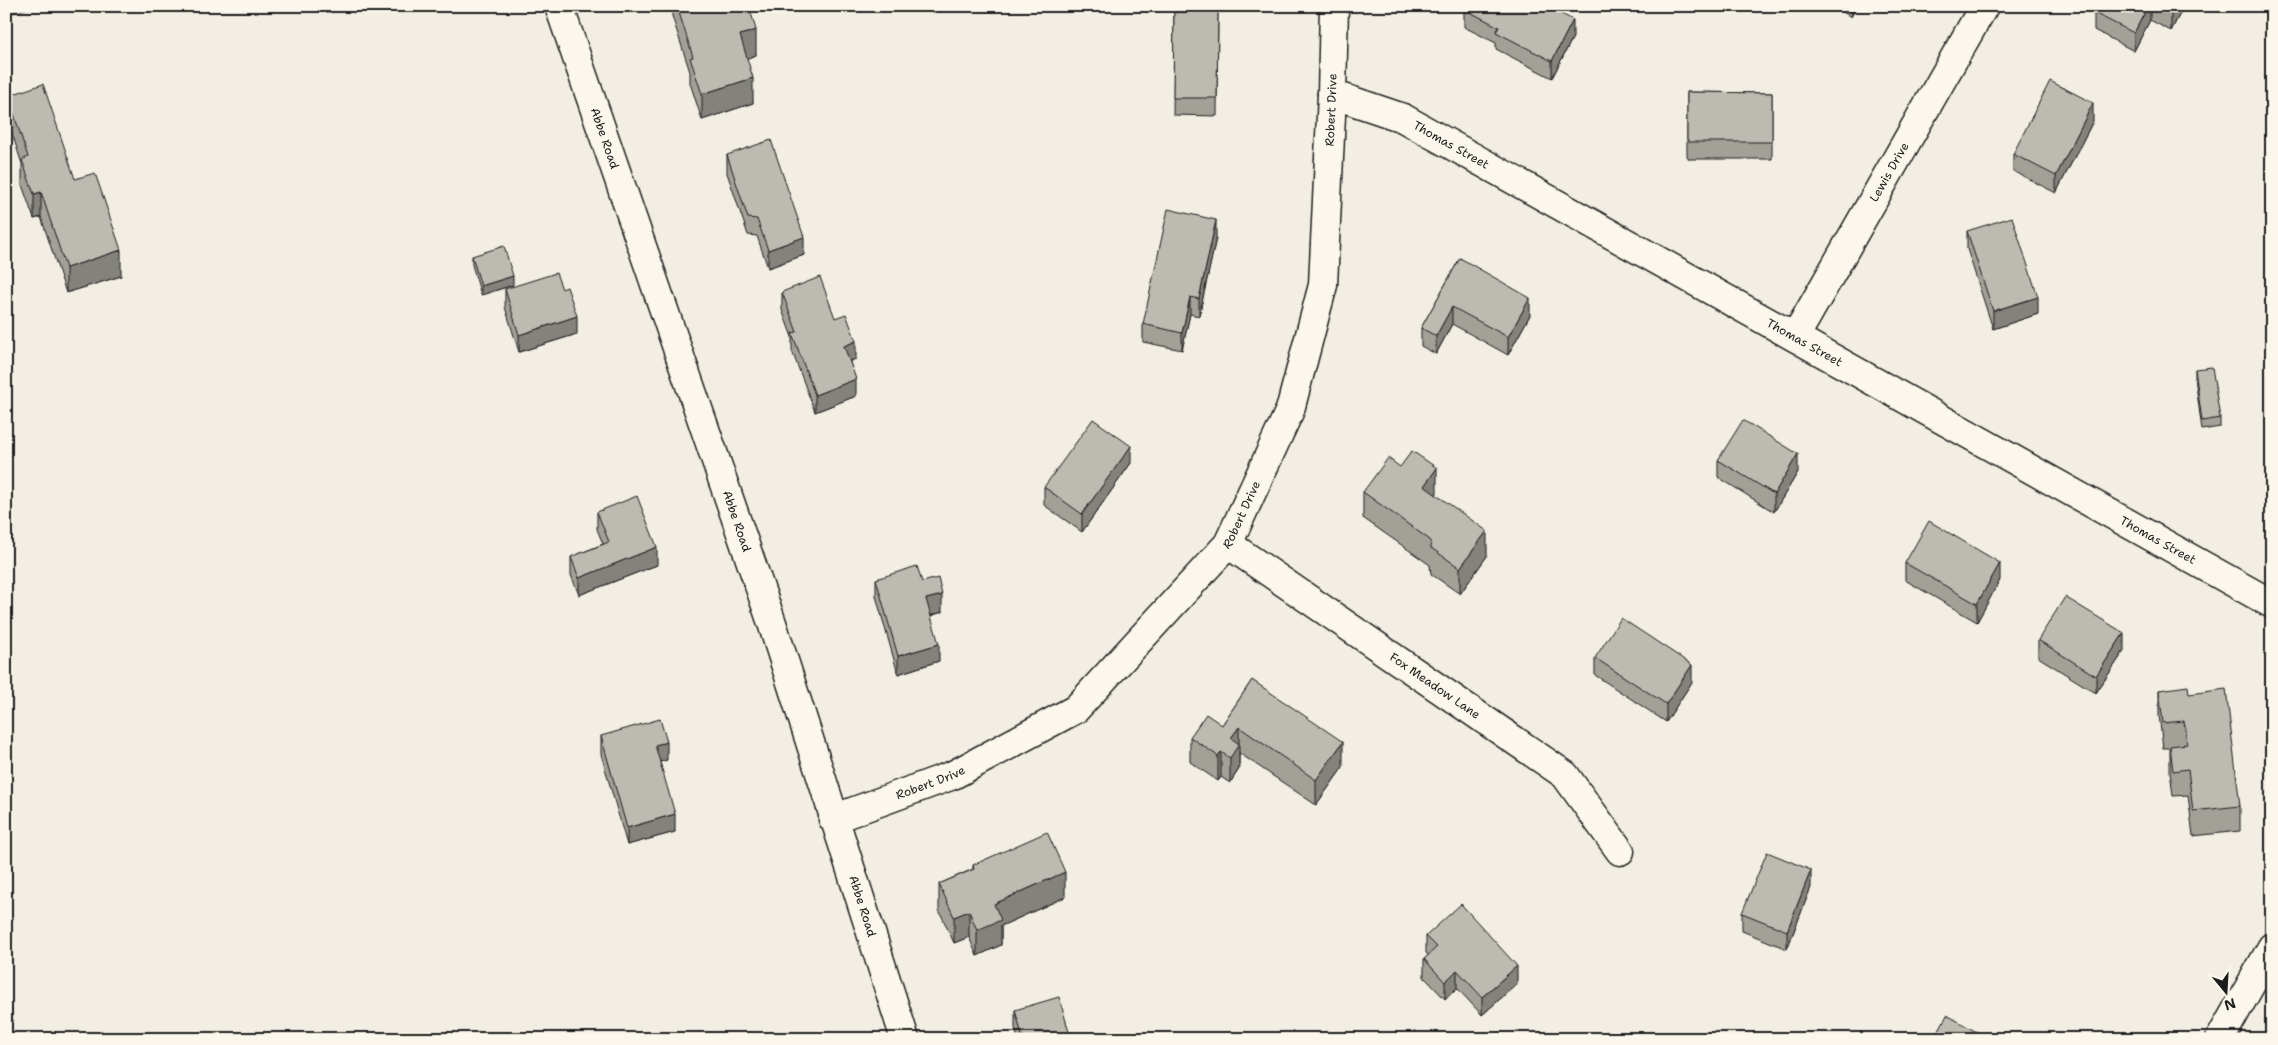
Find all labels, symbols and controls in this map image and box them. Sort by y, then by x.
street label: Robert Drive [1322,73,1340,147]
street label: Abbe Road [587,106,623,171]
street label: Thomas Street [1410,117,1492,173]
street label: Lewis Drive [1866,139,1913,205]
street label: Thomas Street [1764,315,1845,370]
street label: Robert Drive [1219,478,1264,553]
street label: Abbe Road [719,488,755,554]
street label: Thomas Street [2117,513,2199,568]
street label: Fox Meadow Lane [1387,649,1484,723]
street label: Robert Drive [894,762,968,803]
street label: Abbe Road [845,873,880,939]
north arrow [2200,968,2250,1018]
text: N [2222,994,2238,1015]

